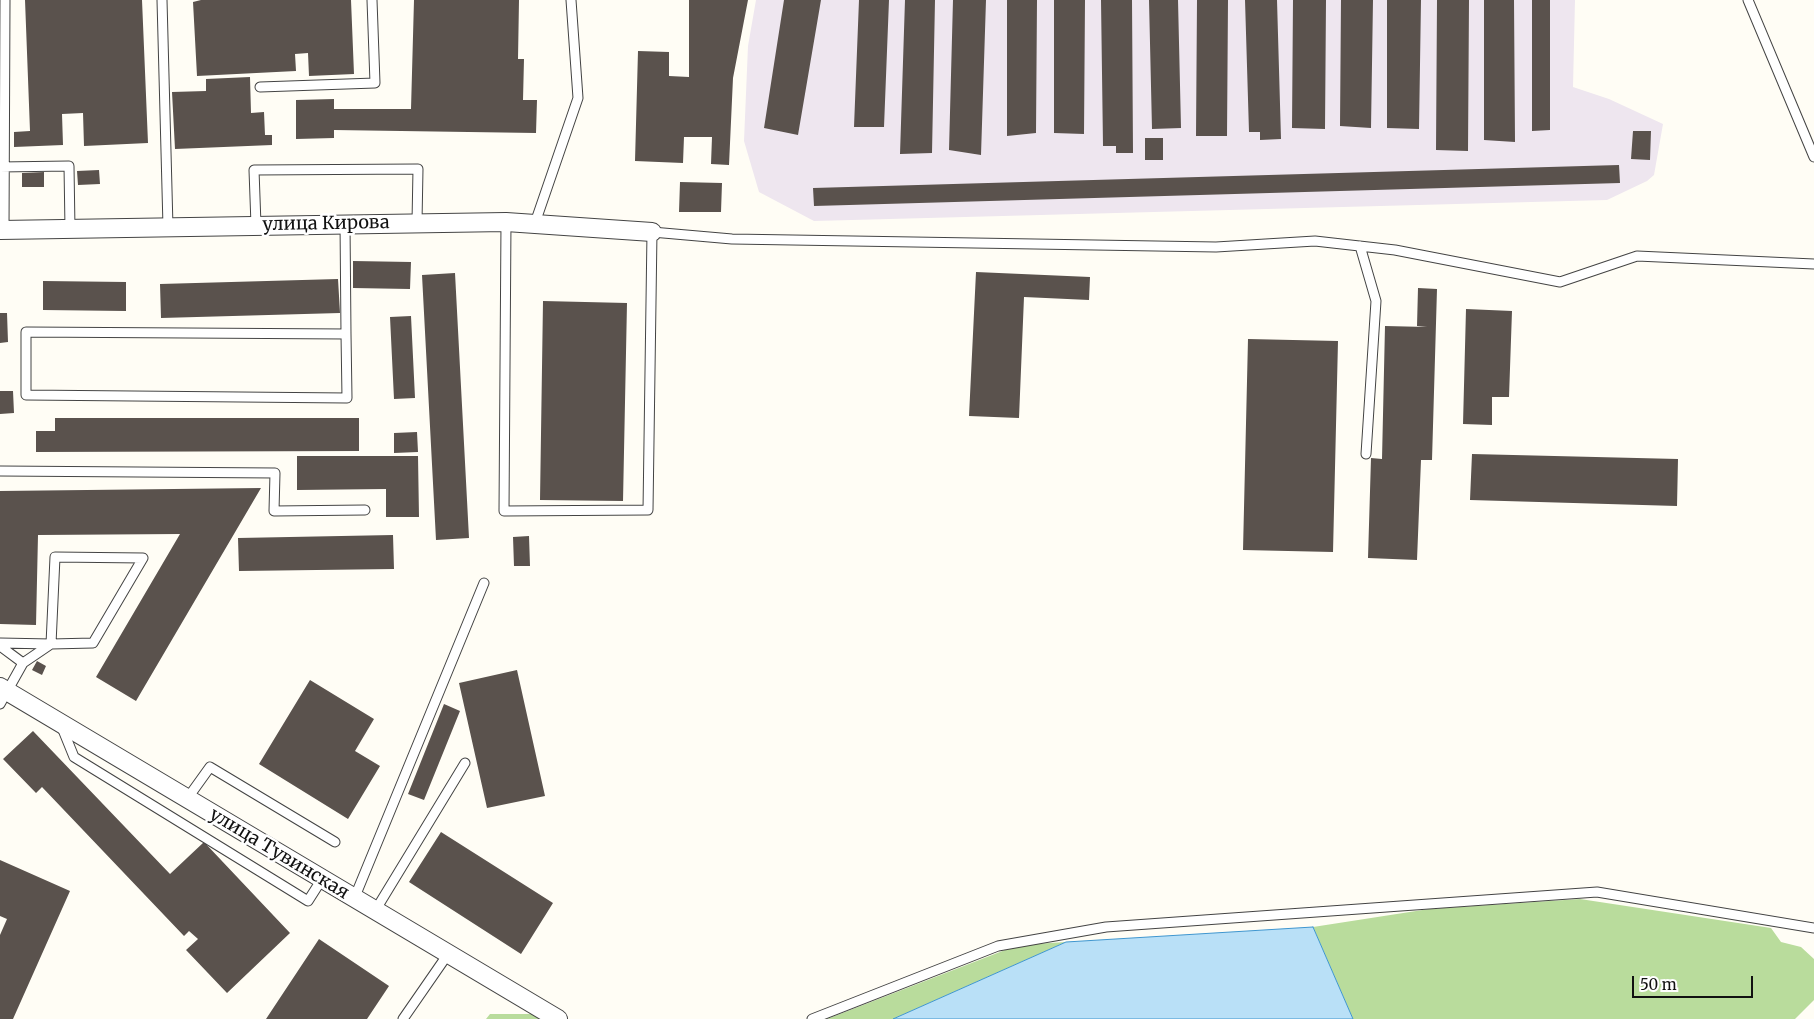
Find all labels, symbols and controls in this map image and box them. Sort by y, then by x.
street label: улица Кирова [262,212,390,236]
street label: улица Тувинская [205,804,353,904]
scale bar [1634,966,1755,998]
text: 50 m [1640,975,1677,994]

